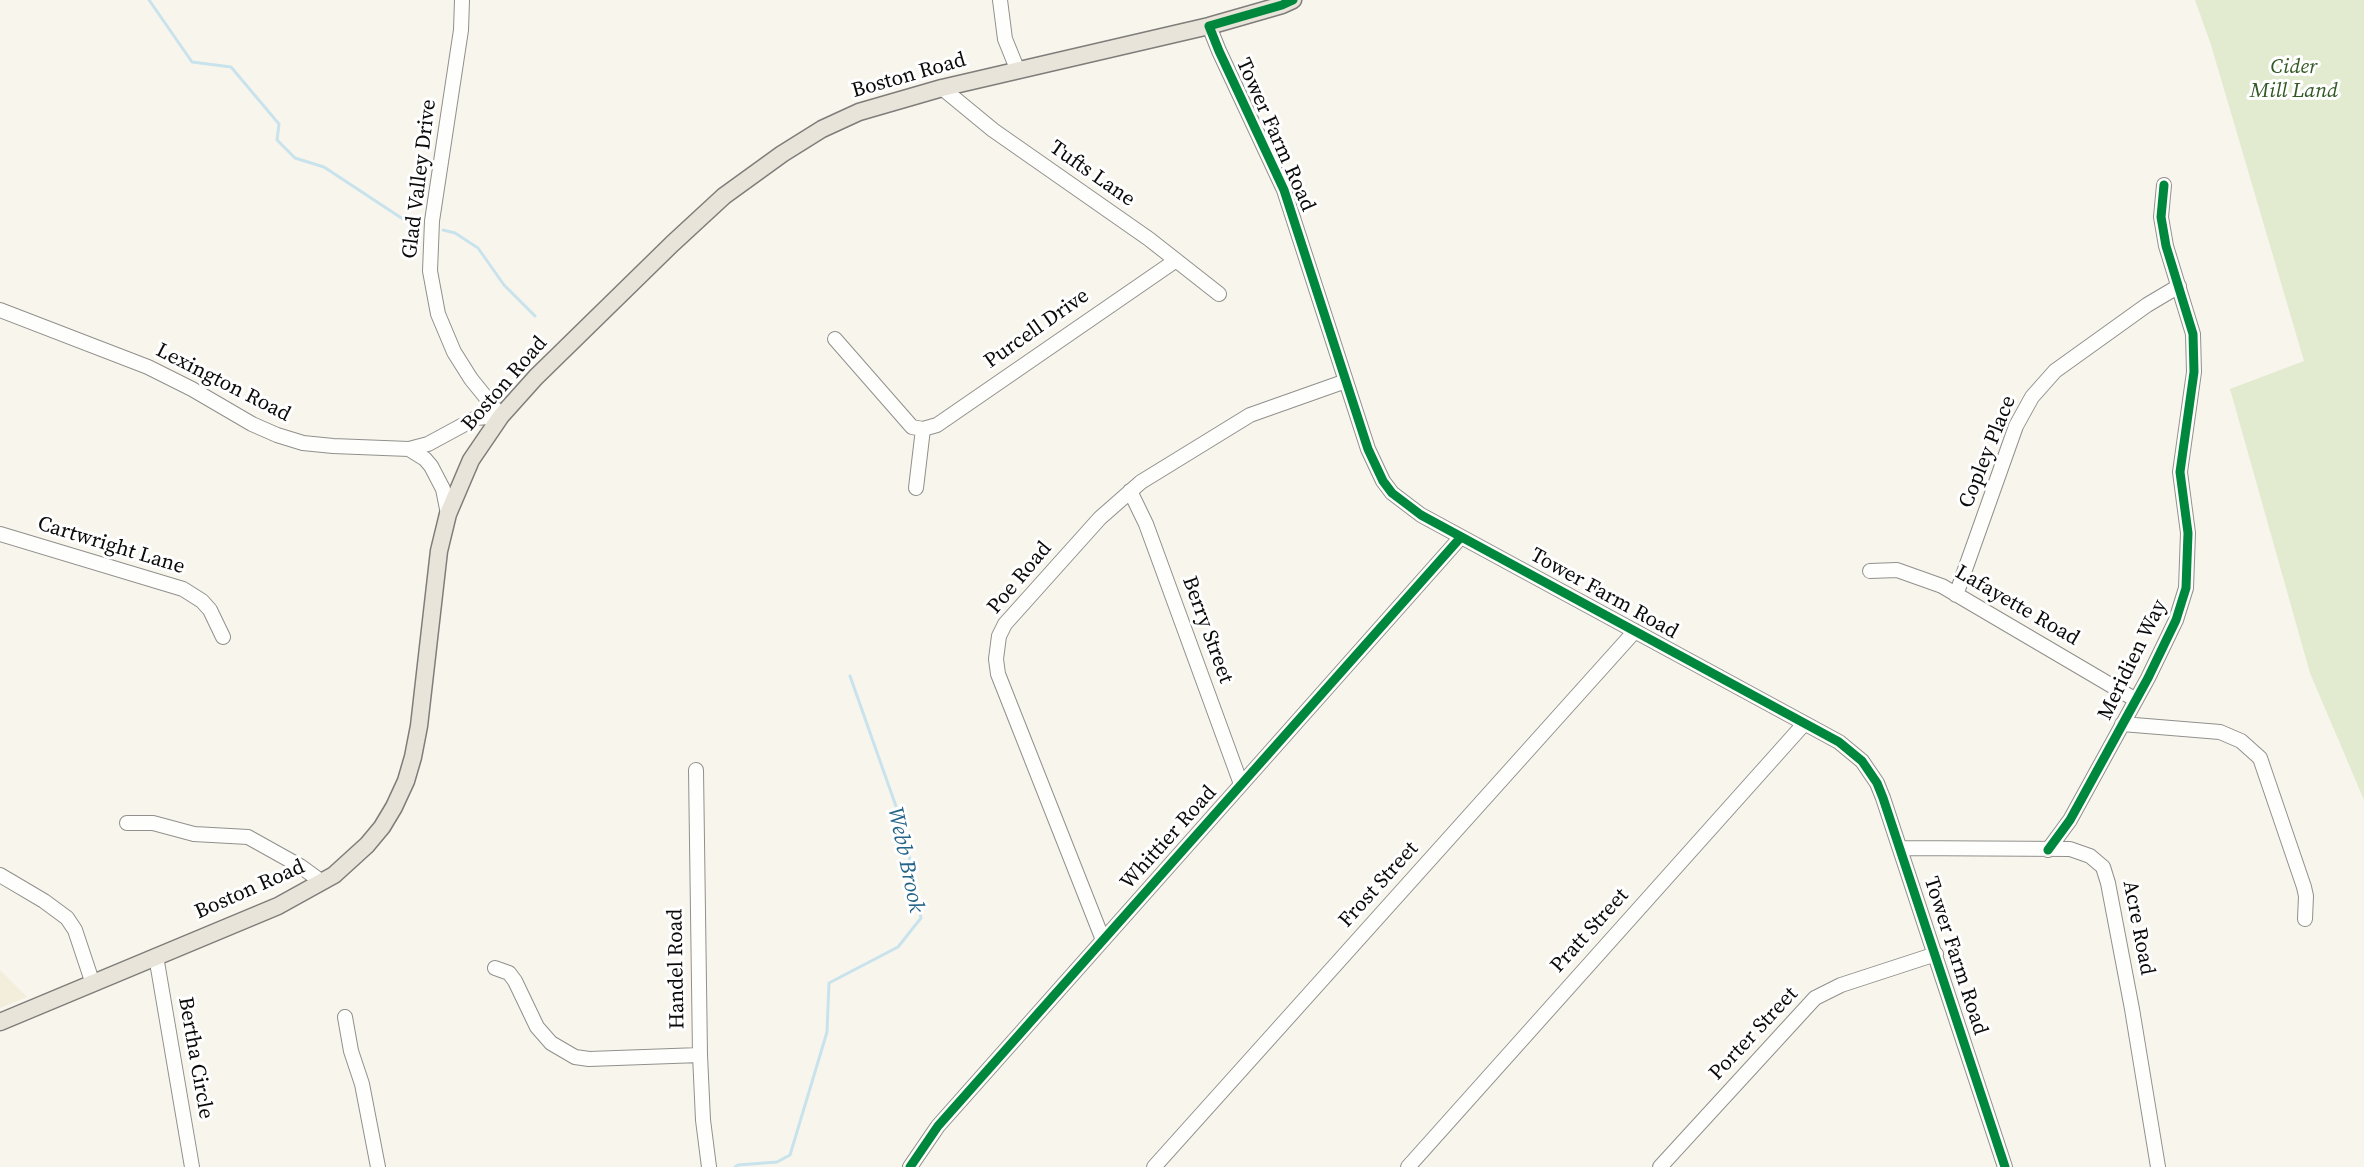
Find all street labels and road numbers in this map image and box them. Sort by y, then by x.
street label: Boston Road [849,48,969,104]
street label: Tower Farm Road [1230,54,1320,216]
street label: Glad Valley Drive [398,98,442,260]
street label: Tufts Lane [1044,135,1140,213]
street label: Purcell Drive [980,284,1094,374]
street label: Boston Road [457,331,553,437]
street label: Lexington Road [151,338,295,428]
street label: Copley Place [1954,392,2022,512]
street label: Cartwright Lane [34,512,188,580]
street label: Poe Road [982,537,1058,619]
street label: Tower Farm Road [1526,543,1682,645]
street label: Lafayette Road [1950,560,2084,652]
street label: Berry Street [1176,573,1238,687]
street label: Meridien Way [2093,596,2173,724]
street label: Whittier Road [1116,781,1222,895]
street label: Frost Street [1334,837,1424,933]
street label: Boston Road [191,855,309,925]
street label: Tower Farm Road [1918,874,1992,1038]
street label: Acre Road [2117,879,2159,977]
street label: Pratt Street [1546,884,1634,978]
street label: Handel Road [663,908,691,1030]
street label: Porter Street [1704,982,1804,1086]
street label: Bertha Circle [172,995,218,1121]

